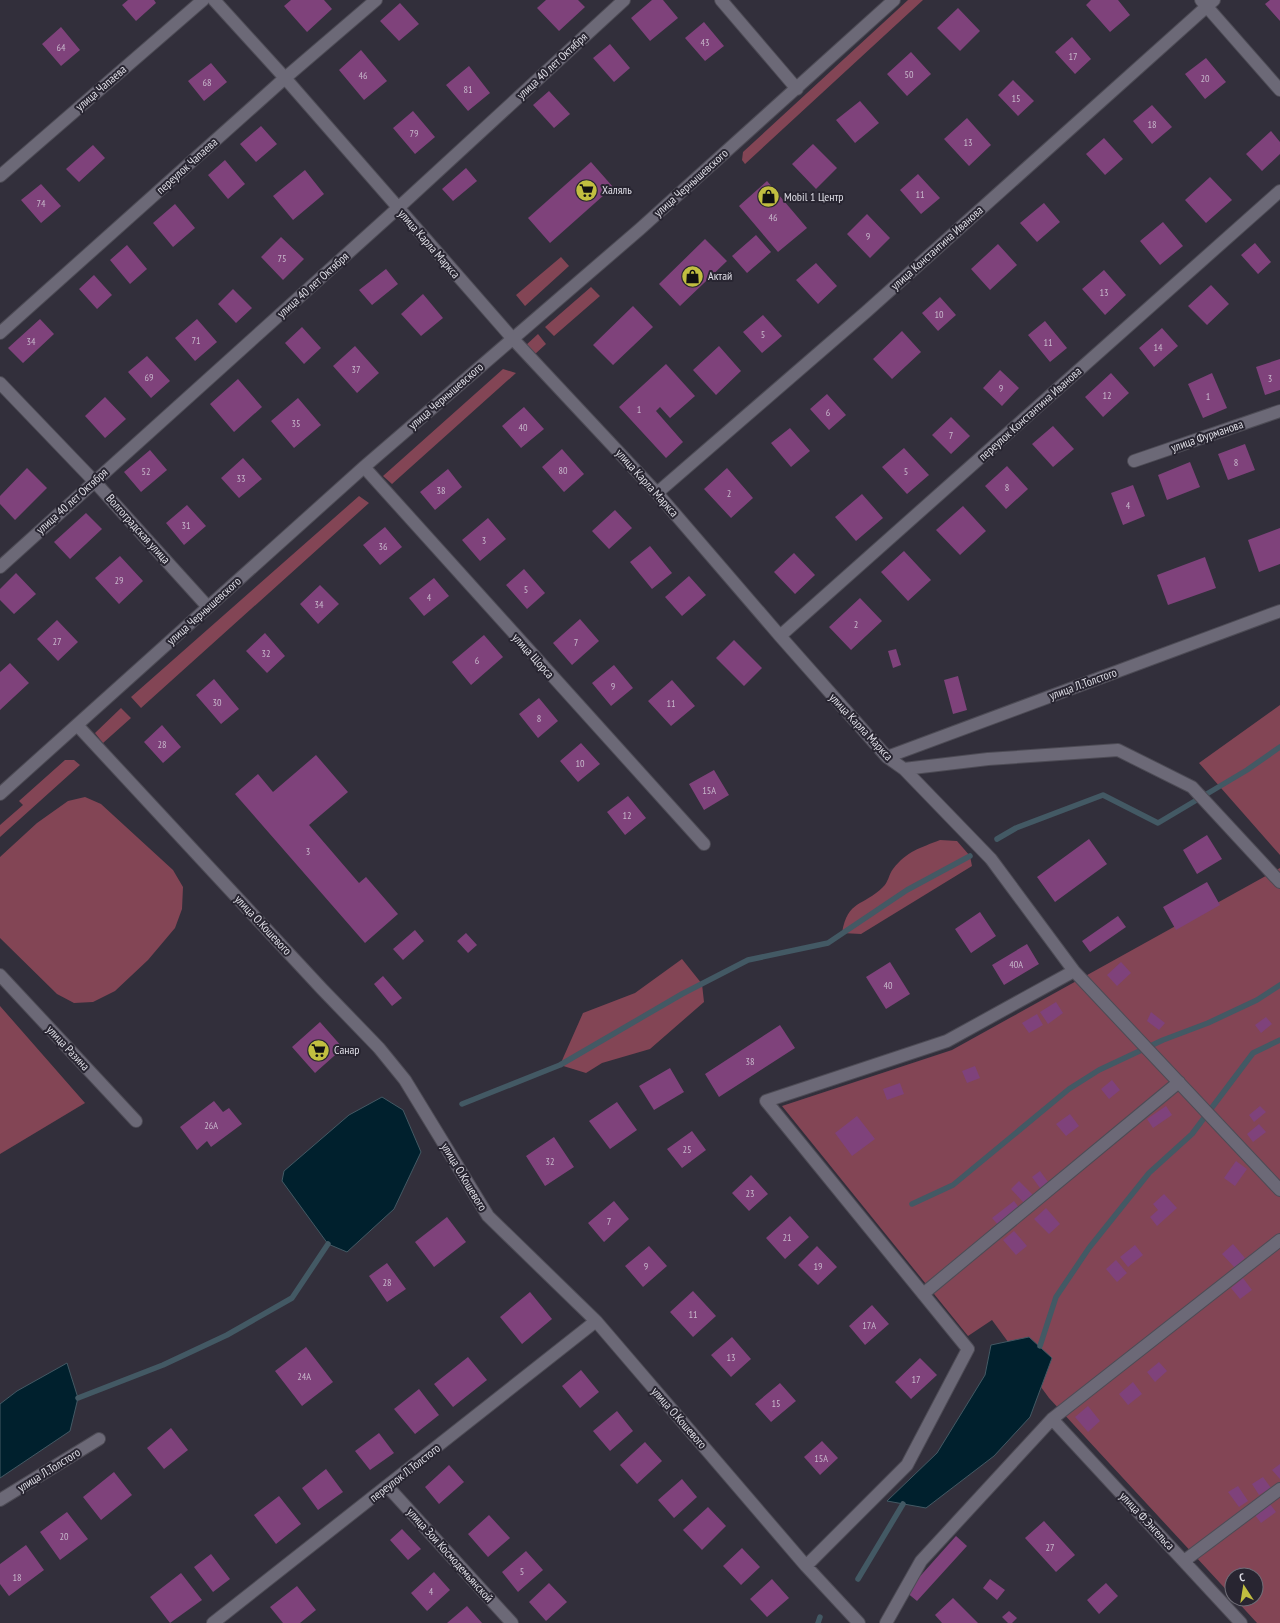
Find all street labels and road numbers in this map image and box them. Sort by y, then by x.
street label: улица 40 лет Октября [513,29,590,102]
street label: улица Чапаева [72,61,129,114]
street label: переулок Чапаева [153,134,220,197]
street label: улица Чернышевского [651,145,731,220]
street label: улица Константина Иванова [888,202,986,293]
street label: улица Карла Маркса [395,206,464,281]
street label: улица 40 лет Октября [274,248,352,321]
street label: улица Чернышевского [405,359,486,432]
street label: переулок Константина Иванова [975,363,1084,464]
street label: улица Фурманова [1169,416,1245,455]
street label: улица Карла Маркса [613,445,682,520]
street label: улица 40 лет Октября [33,464,111,537]
street label: Волгоградская улица [103,491,174,567]
street label: улица Чернышевского [164,573,244,648]
street label: улица Щорса [509,630,558,681]
street label: улица Л.Толстого [1047,664,1119,703]
street label: улица Карла Маркса [826,690,897,764]
street label: улица О.Кошевого [232,891,295,958]
street label: улица Разина [44,1022,93,1074]
street label: улица О.Кошевого [438,1140,491,1214]
street label: улица О.Кошевого [649,1384,710,1452]
street label: переулок Л.Толстого [366,1440,443,1505]
street label: улица Л.Толстого [15,1444,83,1495]
street label: улица Ф.Энгельса [1117,1488,1178,1553]
street label: улица Зои Космодемьянской [404,1504,497,1605]

